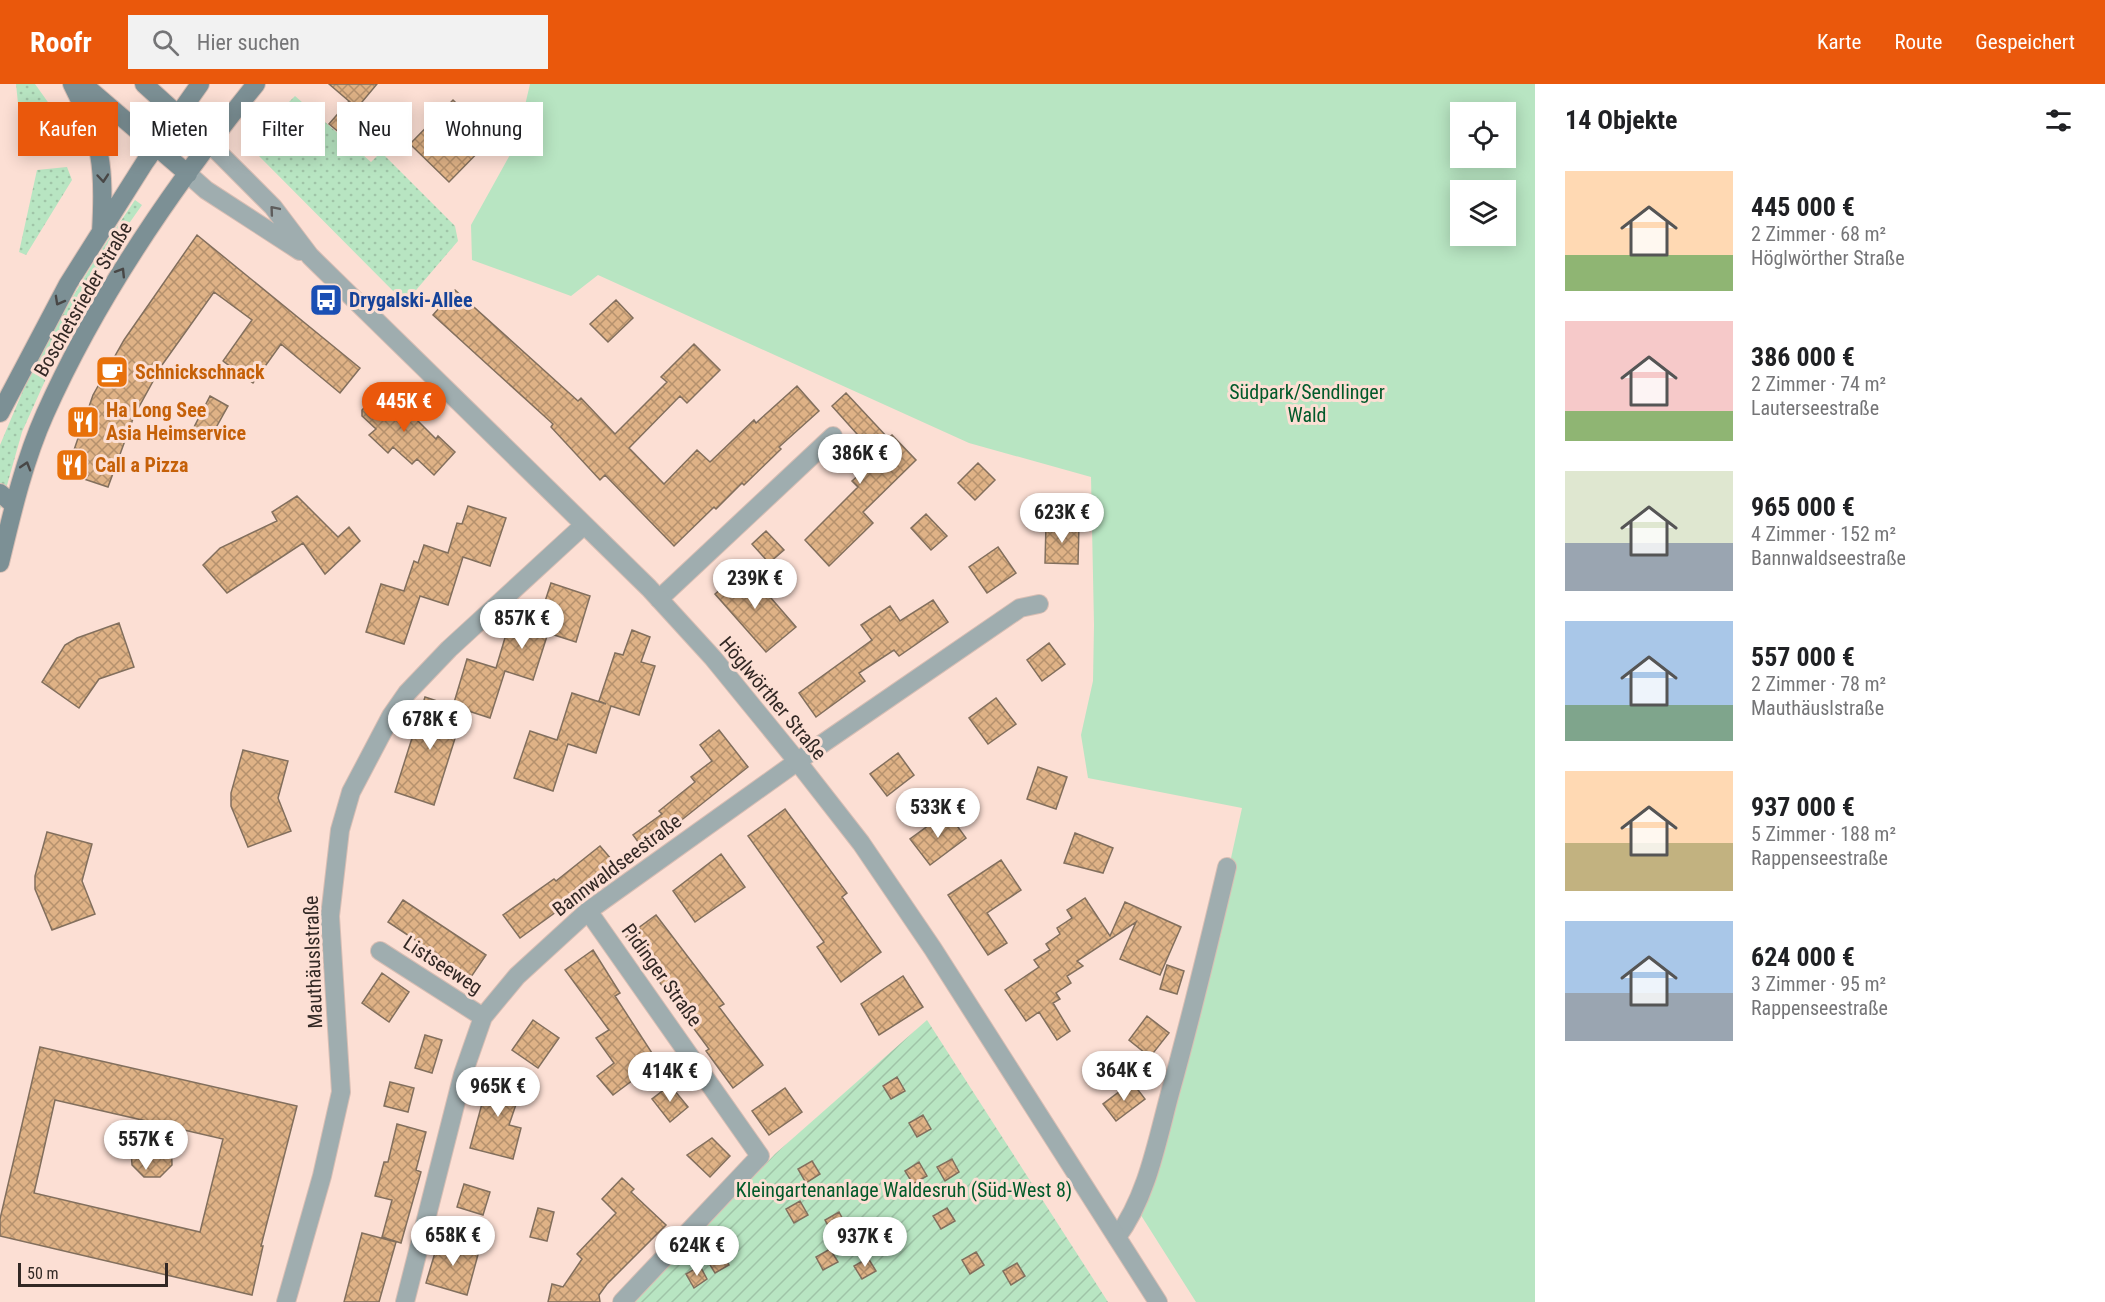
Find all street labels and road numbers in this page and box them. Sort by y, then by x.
street label: Boschetsrieder Straße [29,217,137,381]
street label: Höglwörther Straße [714,631,832,765]
street label: Bannwaldseestraße [548,809,686,921]
street label: Mauthäuslstraße [299,895,327,1029]
street label: Pidinger Straße [617,919,707,1031]
street label: Listseeweg [399,931,487,999]

